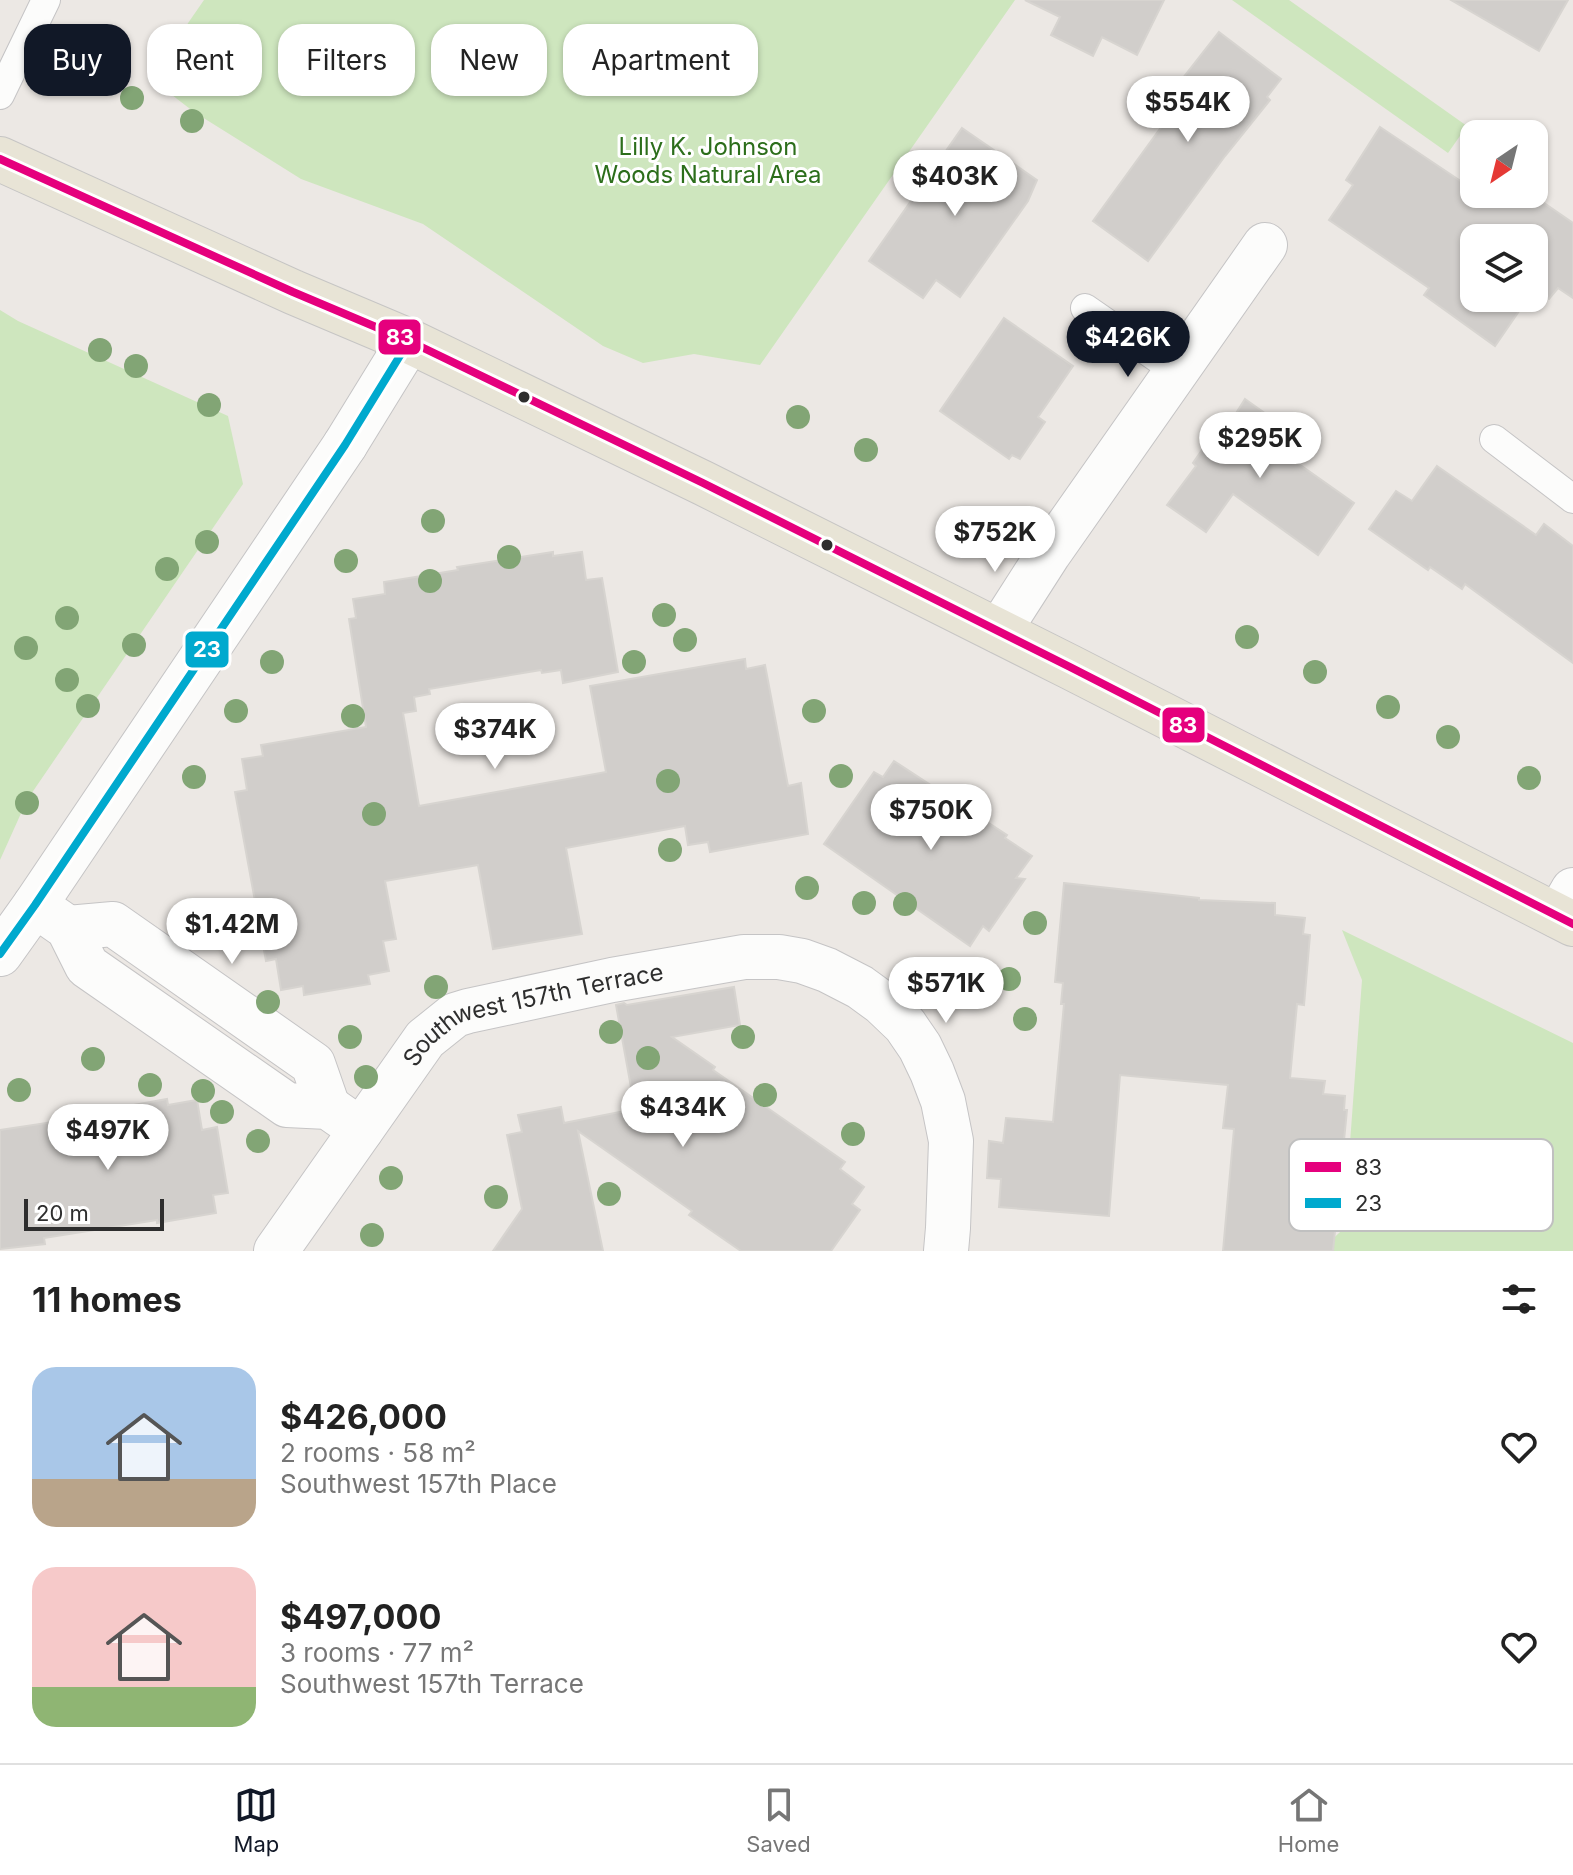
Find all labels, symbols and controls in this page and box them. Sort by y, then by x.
chip: Buy [24,24,131,96]
chip: Rent [147,24,262,96]
chip: Filters [278,24,415,96]
chip: New [431,24,547,96]
chip: Apartment [563,24,758,96]
pin: $554K [1132,76,1244,144]
text: $554K [1145,86,1231,117]
north arrow [1460,120,1548,208]
map controls [1460,120,1548,312]
park label: Lilly K. Johnson Woods Natural Area [595,132,821,189]
pin: $403K [899,150,1011,218]
text: $403K [911,160,999,191]
button: layers [1460,224,1548,312]
pin: $426K [1072,311,1184,379]
line badge: 83 [377,318,422,356]
text: $426K [1085,321,1171,352]
text: 83 [386,324,414,350]
unlabelled marker [516,389,532,405]
pin: $295K [1204,412,1316,480]
text: $295K [1217,422,1303,453]
pin: $752K [939,506,1051,574]
text: $752K [953,516,1037,547]
unlabelled marker [819,537,835,553]
line badge: 23 [184,630,230,669]
text: 23 [193,636,221,662]
pin: $374K [439,703,551,771]
line badge: 83 [1161,706,1206,744]
text: 83 [1169,712,1197,738]
text: $374K [453,713,537,744]
pin: $750K [875,784,987,852]
text: $750K [889,794,973,825]
pin: $1.42M [167,898,297,966]
text: $1.42M [184,908,280,939]
street label: Southwest 157th Terrace [396,957,666,1071]
pin: $571K [890,957,1002,1025]
text: $571K [907,967,985,998]
pin: $434K [627,1081,739,1149]
text: $434K [639,1091,727,1122]
pin: $497K [52,1104,164,1172]
text: $497K [66,1114,150,1145]
legend [1289,1139,1553,1231]
text: 83 [1355,1154,1382,1180]
text: 23 [1355,1190,1382,1216]
scale bar [24,1195,164,1231]
text: 20 m [36,1200,89,1226]
icon: filters [1497,1277,1541,1321]
text: 11 homes [32,1279,182,1320]
text: $426,000 [280,1396,447,1437]
icon: home [96,1399,192,1495]
icon: heart [1497,1425,1541,1469]
text: 2 rooms · 58 m² [280,1437,476,1468]
text: Southwest 157th Place [280,1468,557,1499]
text: $497,000 [280,1596,441,1637]
icon: home [96,1599,192,1695]
icon: heart [1497,1625,1541,1669]
text: 3 rooms · 77 m² [280,1637,474,1668]
text: Southwest 157th Terrace [280,1668,584,1699]
tab: Map [234,1783,279,1857]
tab: Saved [746,1783,811,1857]
tab: Home [1278,1783,1339,1857]

